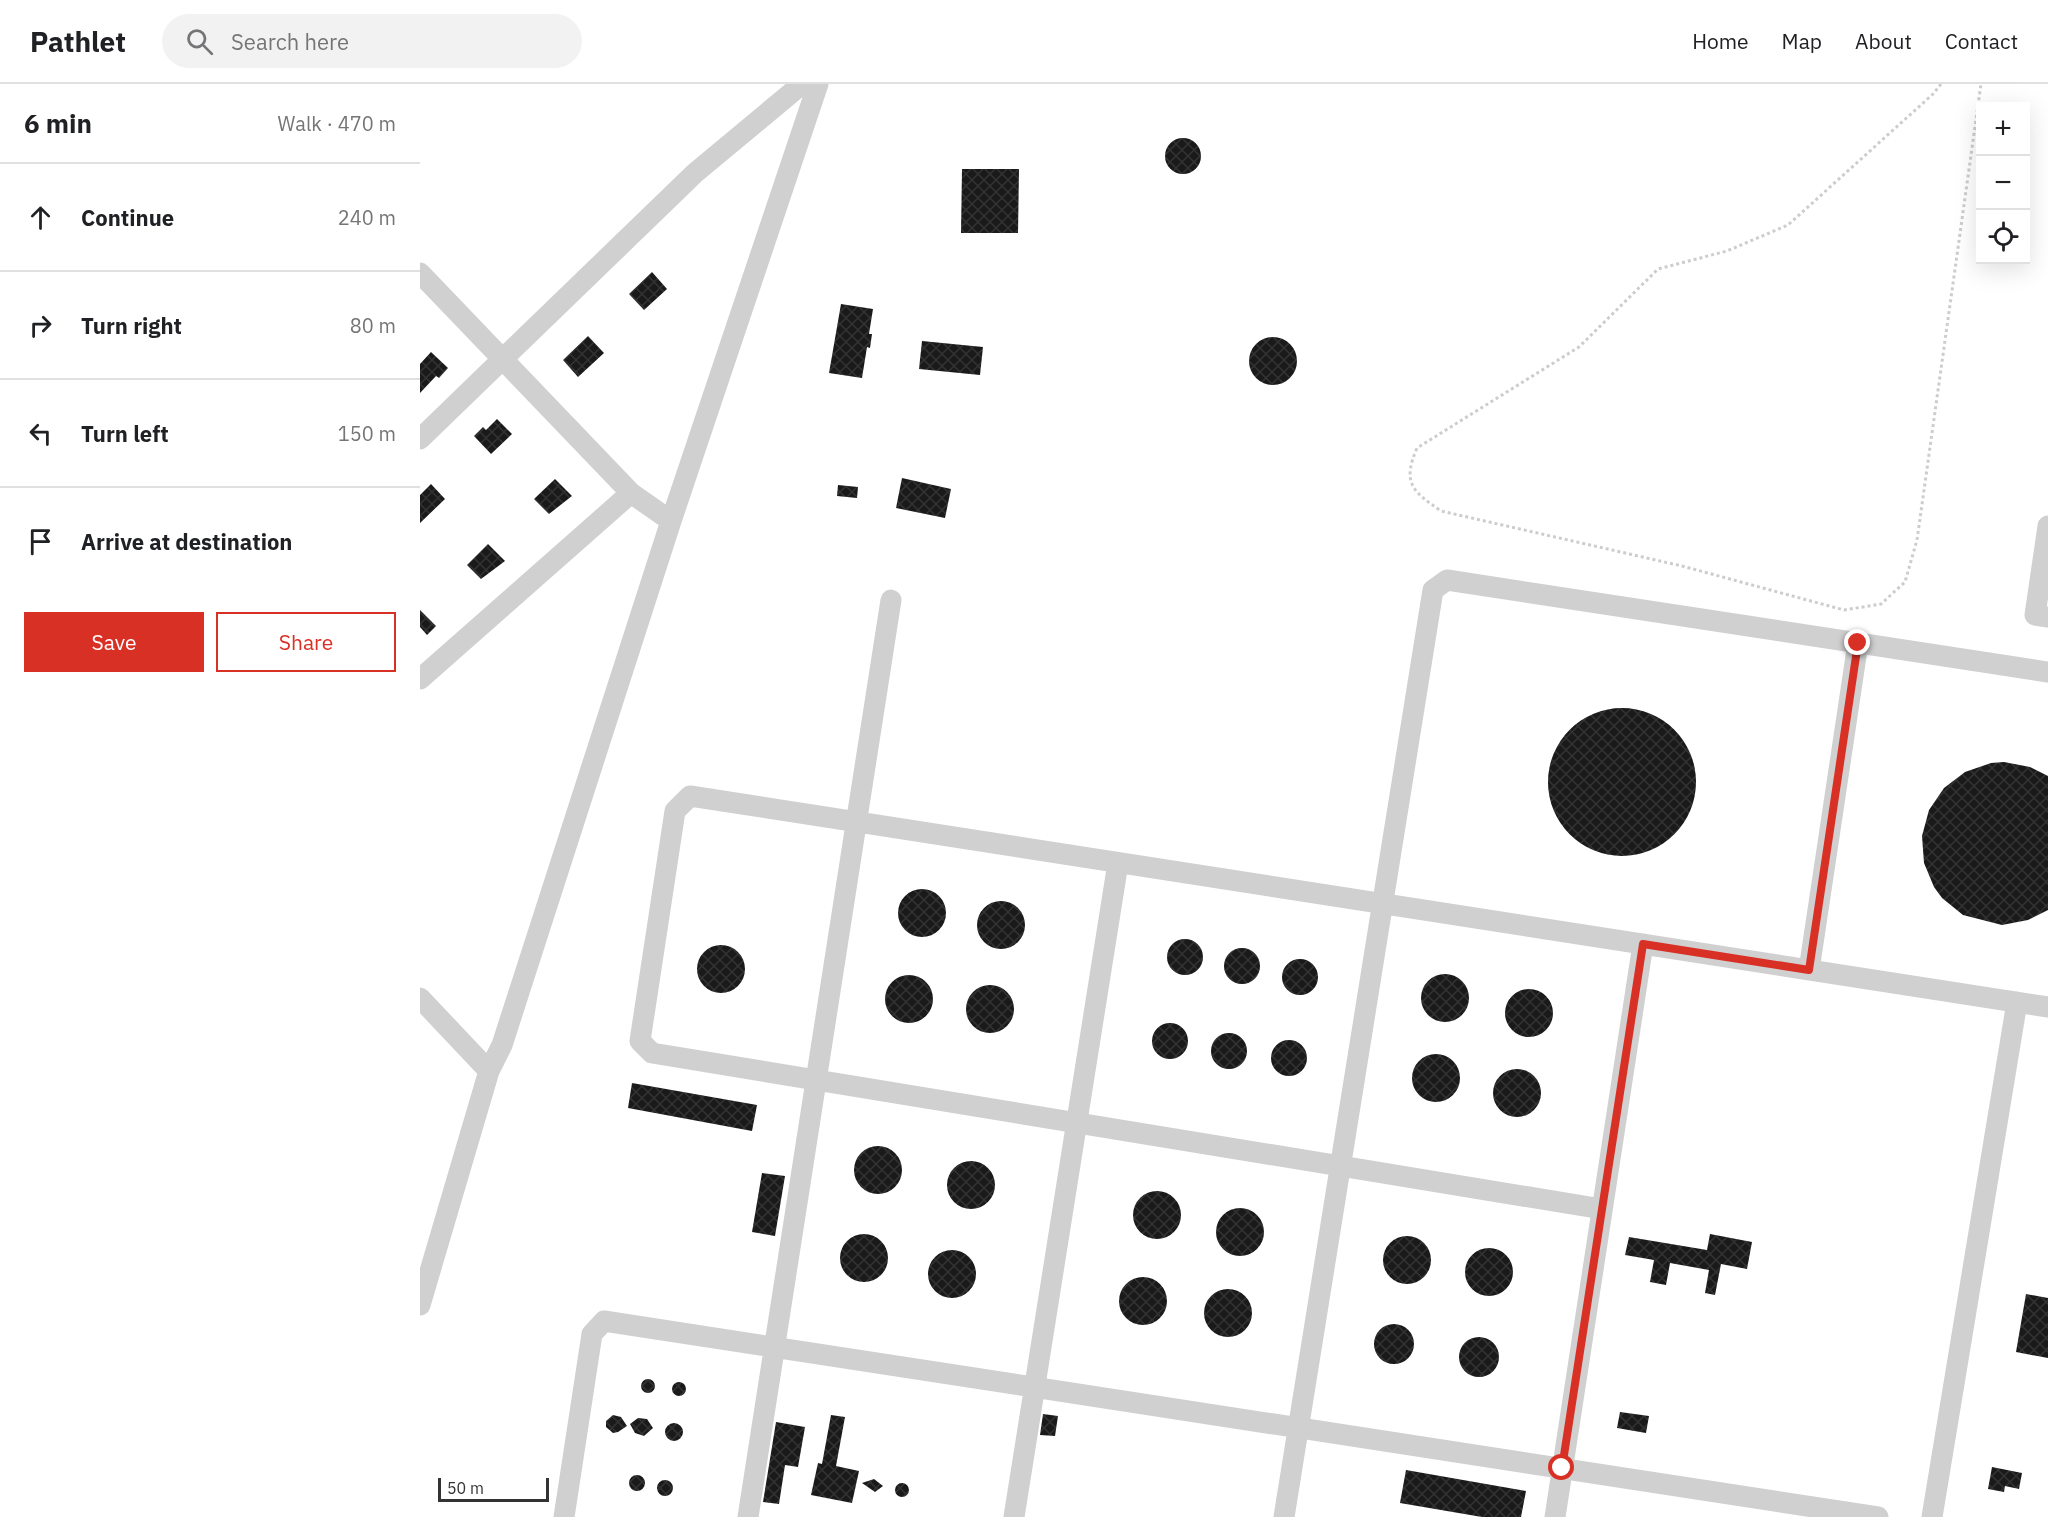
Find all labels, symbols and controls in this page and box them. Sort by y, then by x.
search box [162,14,582,68]
text: Pathlet [30,23,126,60]
icon: search [183,25,216,58]
text: Search here [231,27,349,56]
text: Home [1692,27,1749,55]
text: Map [1782,27,1822,55]
text: About [1855,27,1912,55]
text: Contact [1945,27,2018,55]
map controls [1976,102,2030,264]
button: + [1976,102,2030,156]
text: 6 min [24,106,92,140]
text: Walk · 470 m [278,110,396,137]
button: − [1976,156,2030,210]
icon: ahead [24,201,57,234]
text: Continue [81,203,174,232]
text: 240 m [338,204,396,231]
button: locate [1976,210,2030,264]
icon: right [24,309,57,342]
text: Turn right [81,311,182,340]
text: 80 m [350,312,396,339]
icon: left [24,417,57,450]
text: Turn left [81,419,169,448]
text: 150 m [338,420,396,447]
icon: arrive [24,525,57,558]
text: Arrive at destination [81,527,292,556]
button: Save [24,612,204,672]
button: Share [216,612,396,672]
route end [1844,629,1870,655]
route start [1548,1454,1574,1480]
scale bar [438,1475,549,1502]
text: 50 m [447,1478,484,1498]

